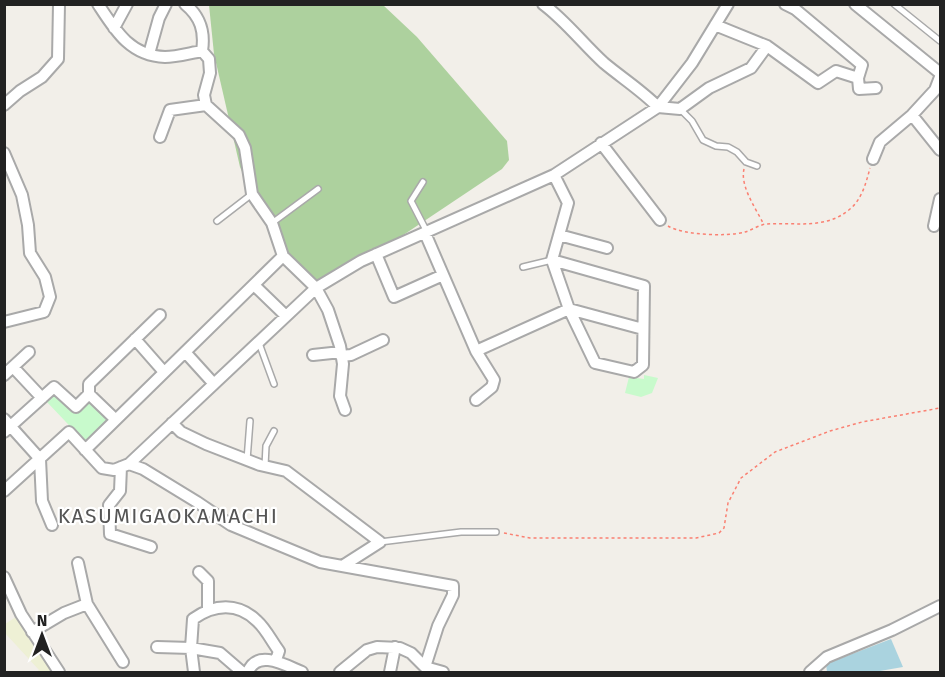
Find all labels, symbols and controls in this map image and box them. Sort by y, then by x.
district label: KASUMIGAOKAMACHI [58,503,278,529]
north arrow [12,605,72,665]
text: N [37,611,47,630]

